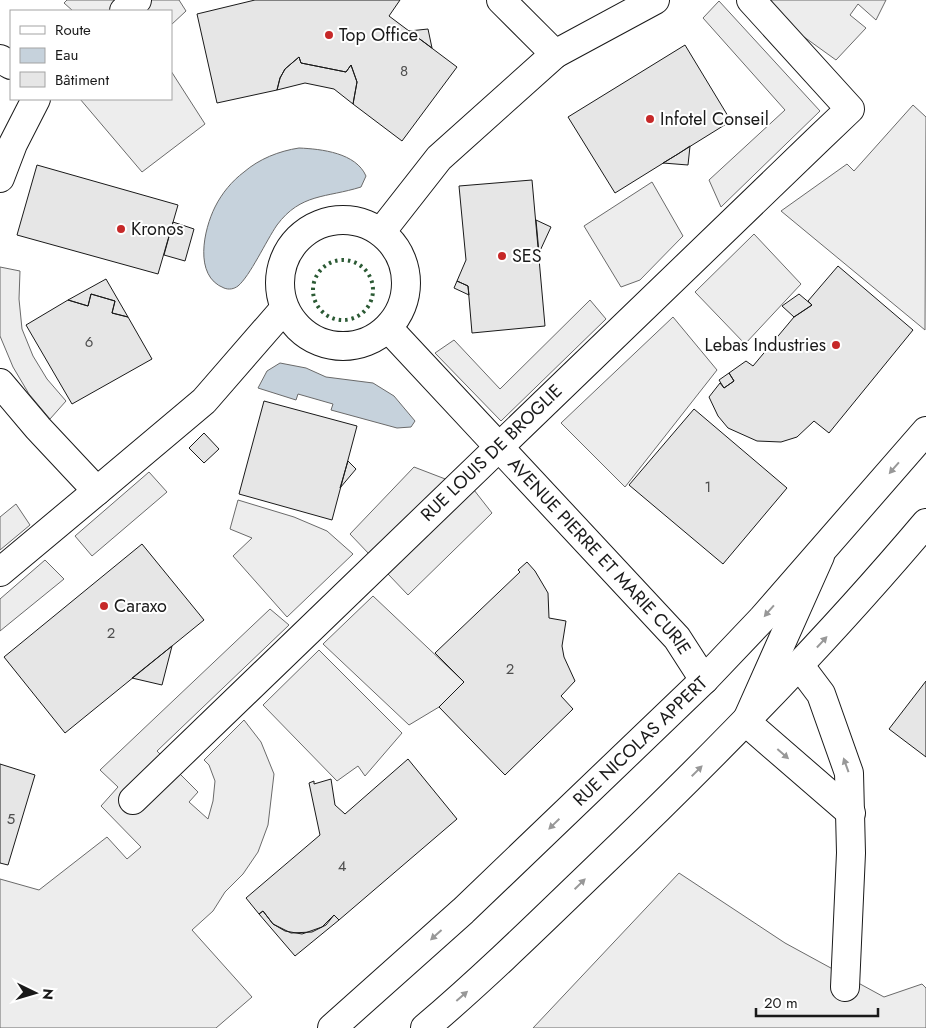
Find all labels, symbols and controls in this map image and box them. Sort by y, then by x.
legend [10,10,172,100]
text: Route [55,19,91,41]
place label: Top Office [339,22,418,48]
marker: Top Office [323,29,335,41]
text: Eau [55,44,78,66]
house number: 8 [400,60,408,82]
text: Bâtiment [55,69,109,91]
place label: Infotel Conseil [660,106,769,132]
marker: Infotel Conseil [644,113,656,125]
place label: Kronos [131,216,183,242]
marker: Kronos [115,223,127,235]
place label: SES [512,243,542,269]
marker: SES [496,250,508,262]
house number: 6 [85,331,93,353]
place label: Lebas Industries [705,332,826,358]
marker: Lebas Industries [830,339,842,351]
street label: RUE LOUIS DE BROGLIE [415,378,568,527]
street label: AVENUE PIERRE ET MARIE CURIE [502,451,697,660]
one-way arrow [888,461,900,473]
house number: 1 [705,476,711,498]
place label: Caraxo [114,593,167,619]
marker: Caraxo [98,600,110,612]
one-way arrow [763,604,775,616]
house number: 2 [107,622,115,644]
one-way arrow [816,637,828,649]
house number: 2 [506,658,514,680]
street label: RUE NICOLAS APPERT [567,670,714,812]
one-way arrow [777,749,790,760]
one-way arrow [842,757,850,772]
one-way arrow [691,765,703,777]
house number: 5 [7,808,15,830]
one-way arrow [549,818,561,830]
house number: 4 [338,855,347,877]
one-way arrow [574,878,586,890]
one-way arrow [431,929,443,941]
north arrow [10,968,60,1018]
scale bar [756,986,878,1018]
text: N [38,988,58,1001]
one-way arrow [456,990,468,1002]
text: 20 m [764,992,798,1014]

